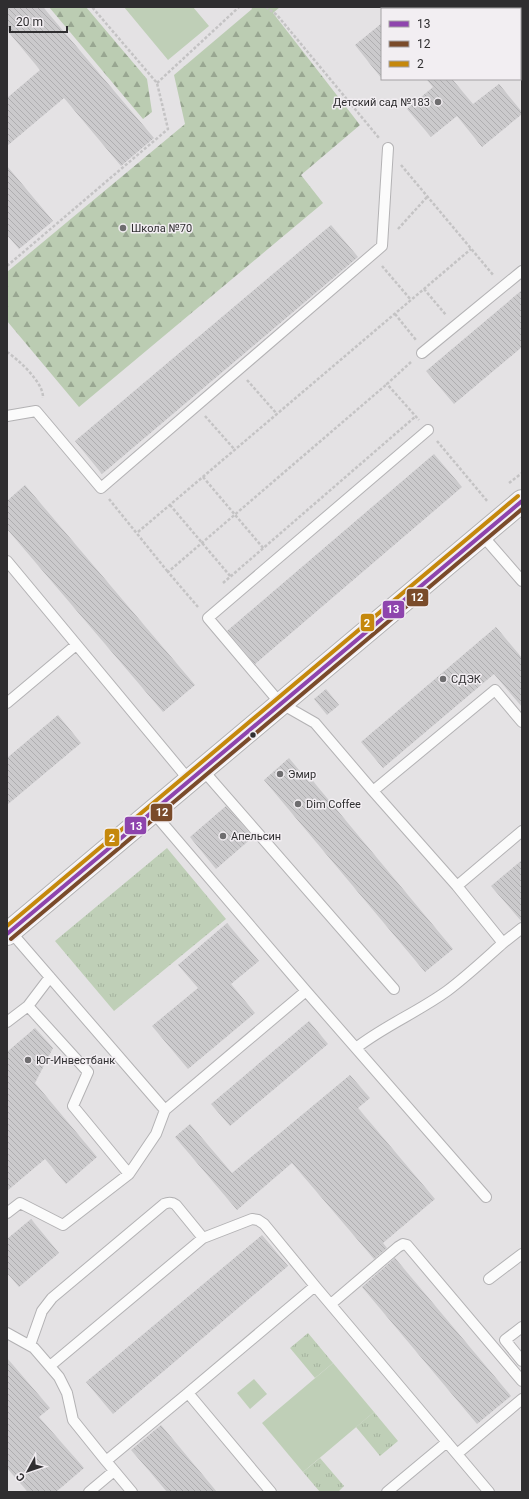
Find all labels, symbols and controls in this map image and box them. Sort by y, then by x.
scale bar [10,8,67,34]
legend [381,8,521,80]
text: 20 m [16,15,43,29]
text: 13 [417,17,431,31]
text: 12 [417,37,431,51]
text: 2 [417,57,424,71]
place label: Детский сад №183 [333,96,430,109]
marker: Детский сад №183 [433,97,443,107]
place label: Школа №70 [131,222,192,235]
marker: Школа №70 [118,223,128,233]
line badge: 12 [406,588,429,607]
text: 12 [411,591,423,604]
line badge: 13 [382,600,405,619]
text: 13 [387,603,399,616]
line badge: 2 [360,613,375,632]
text: 2 [364,617,370,630]
place label: СДЭК [451,673,482,686]
marker: СДЭК [438,674,448,684]
unlabelled marker [248,730,258,740]
place label: Эмир [288,768,316,781]
marker: Эмир [275,769,285,779]
place label: Dim Coffee [306,798,361,811]
marker: Dim Coffee [293,799,303,809]
line badge: 12 [150,803,173,822]
text: 12 [156,806,168,819]
line badge: 13 [124,816,147,835]
text: 13 [130,820,142,833]
line badge: 2 [104,828,120,847]
place label: Апельсин [231,830,281,843]
marker: Апельсин [218,831,228,841]
text: 2 [109,832,115,845]
place label: Юг-Инвестбанк [36,1054,115,1067]
marker: Юг-Инвестбанк [23,1055,33,1065]
north arrow [8,1451,48,1491]
text: С [13,1470,28,1484]

